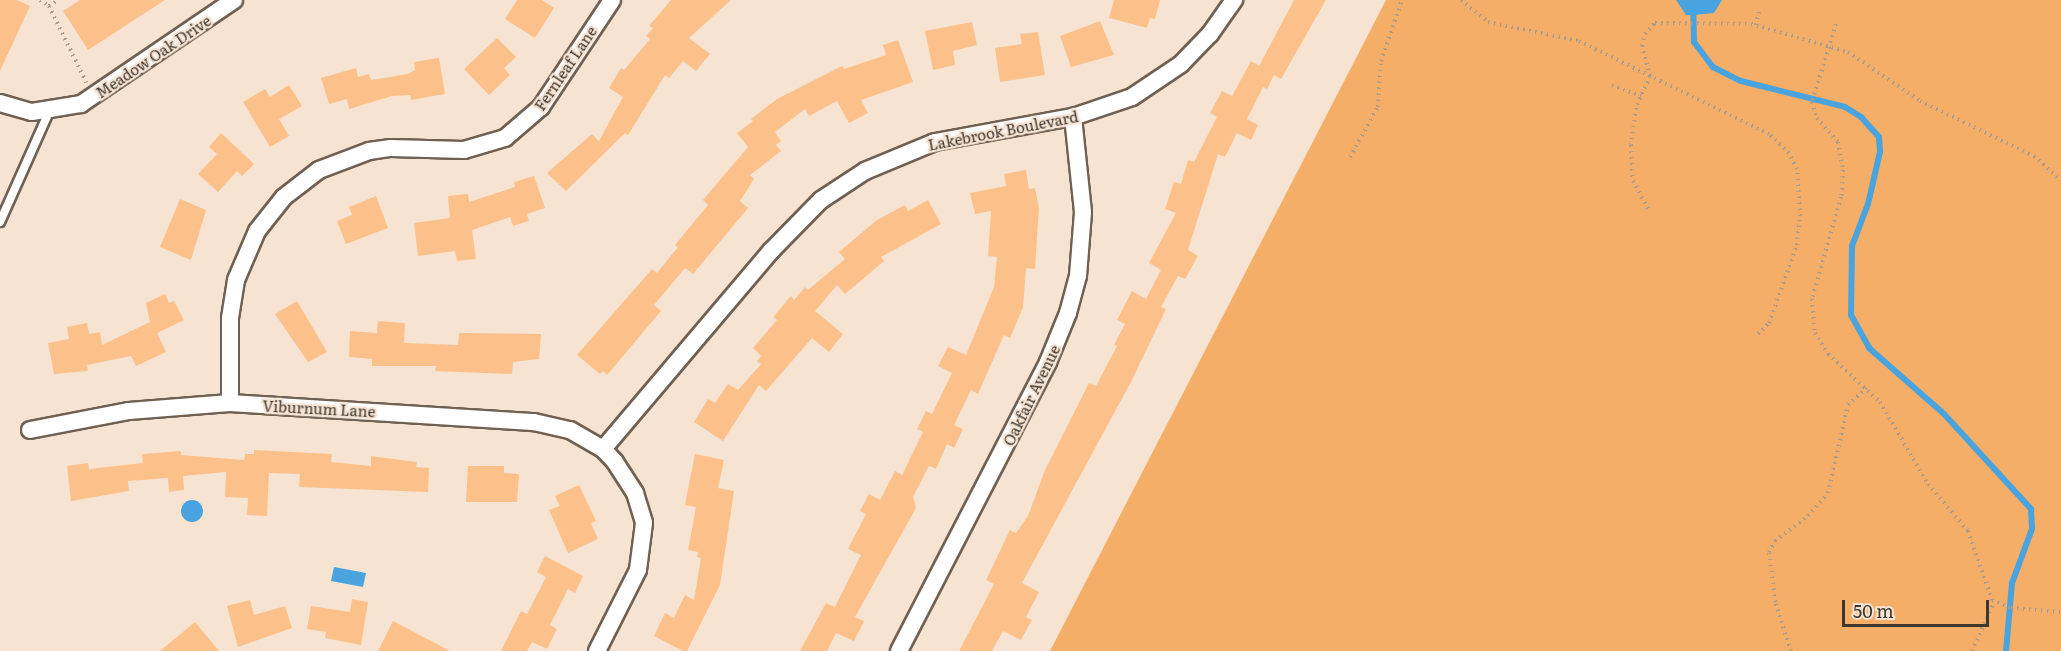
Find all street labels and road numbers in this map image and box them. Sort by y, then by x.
street label: Meadow Oak Drive [92,11,214,101]
street label: Fernleaf Lane [530,22,600,114]
street label: Lakebrook Boulevard [926,107,1080,153]
street label: Oakfair Avenue [999,342,1063,448]
street label: Viburnum Lane [262,396,376,420]

